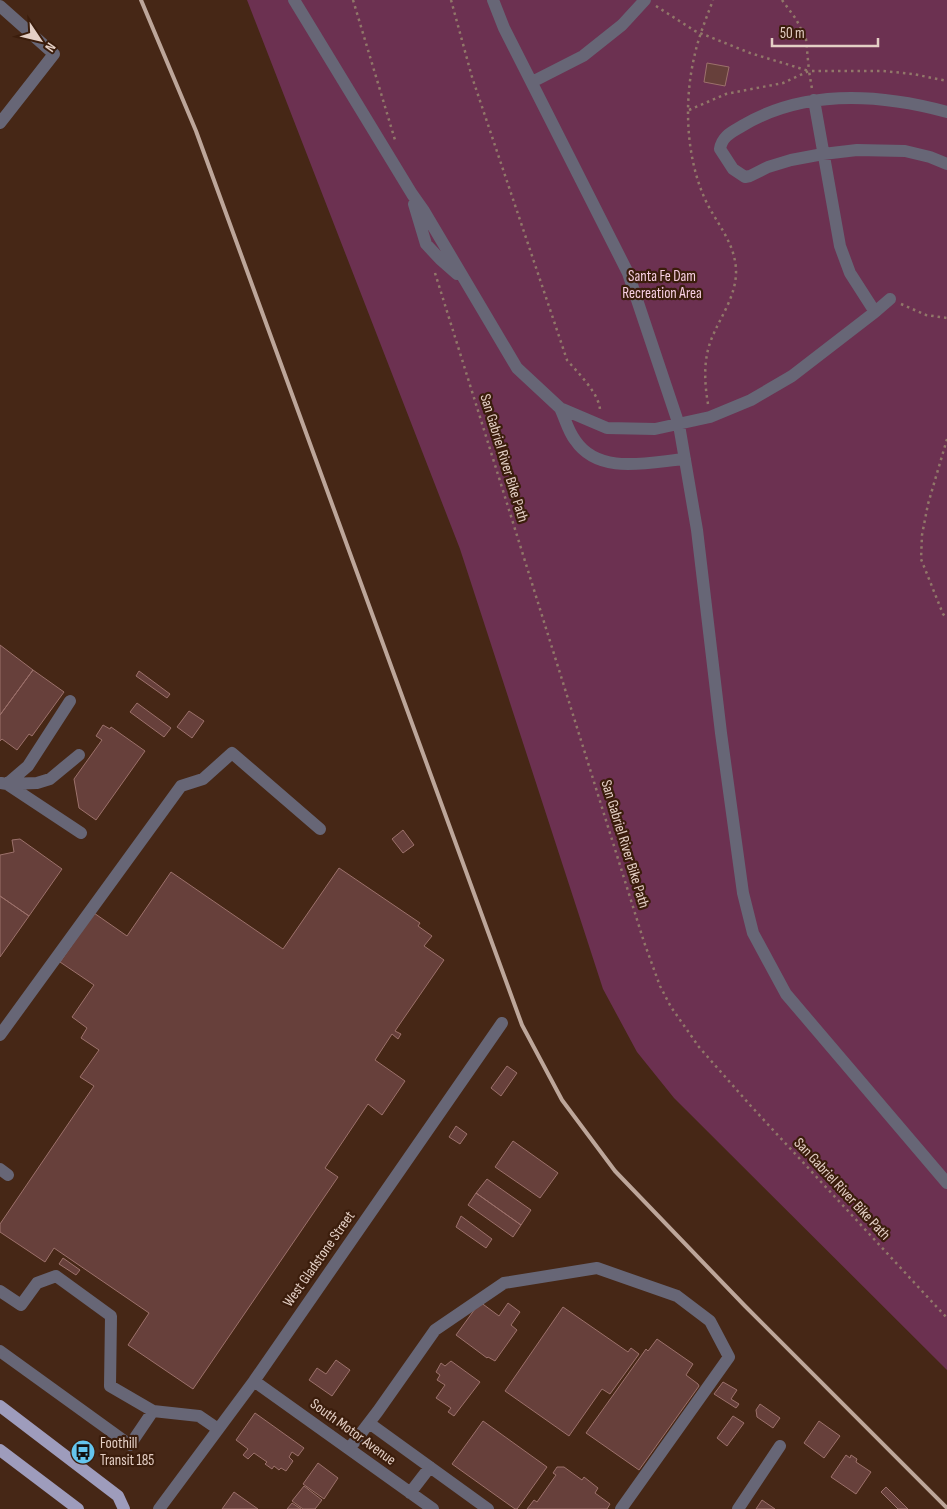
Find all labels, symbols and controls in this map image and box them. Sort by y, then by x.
north arrow [15,15,65,65]
scale bar [772,15,878,47]
text: 50 m [780,24,805,43]
text: N [41,39,59,55]
park label: Santa Fe Dam Recreation Area [622,267,702,303]
street label: San Gabriel River Bike Path [475,392,533,524]
street label: San Gabriel River Bike Path [596,778,654,910]
street label: San Gabriel River Bike Path [790,1134,894,1244]
street label: West Gladstone Street [279,1207,359,1311]
street label: South Motor Avenue [306,1394,400,1470]
place label: Foothill Transit 185 [100,1434,154,1470]
bus stop icon: Foothill Transit 185 [70,1439,96,1465]

